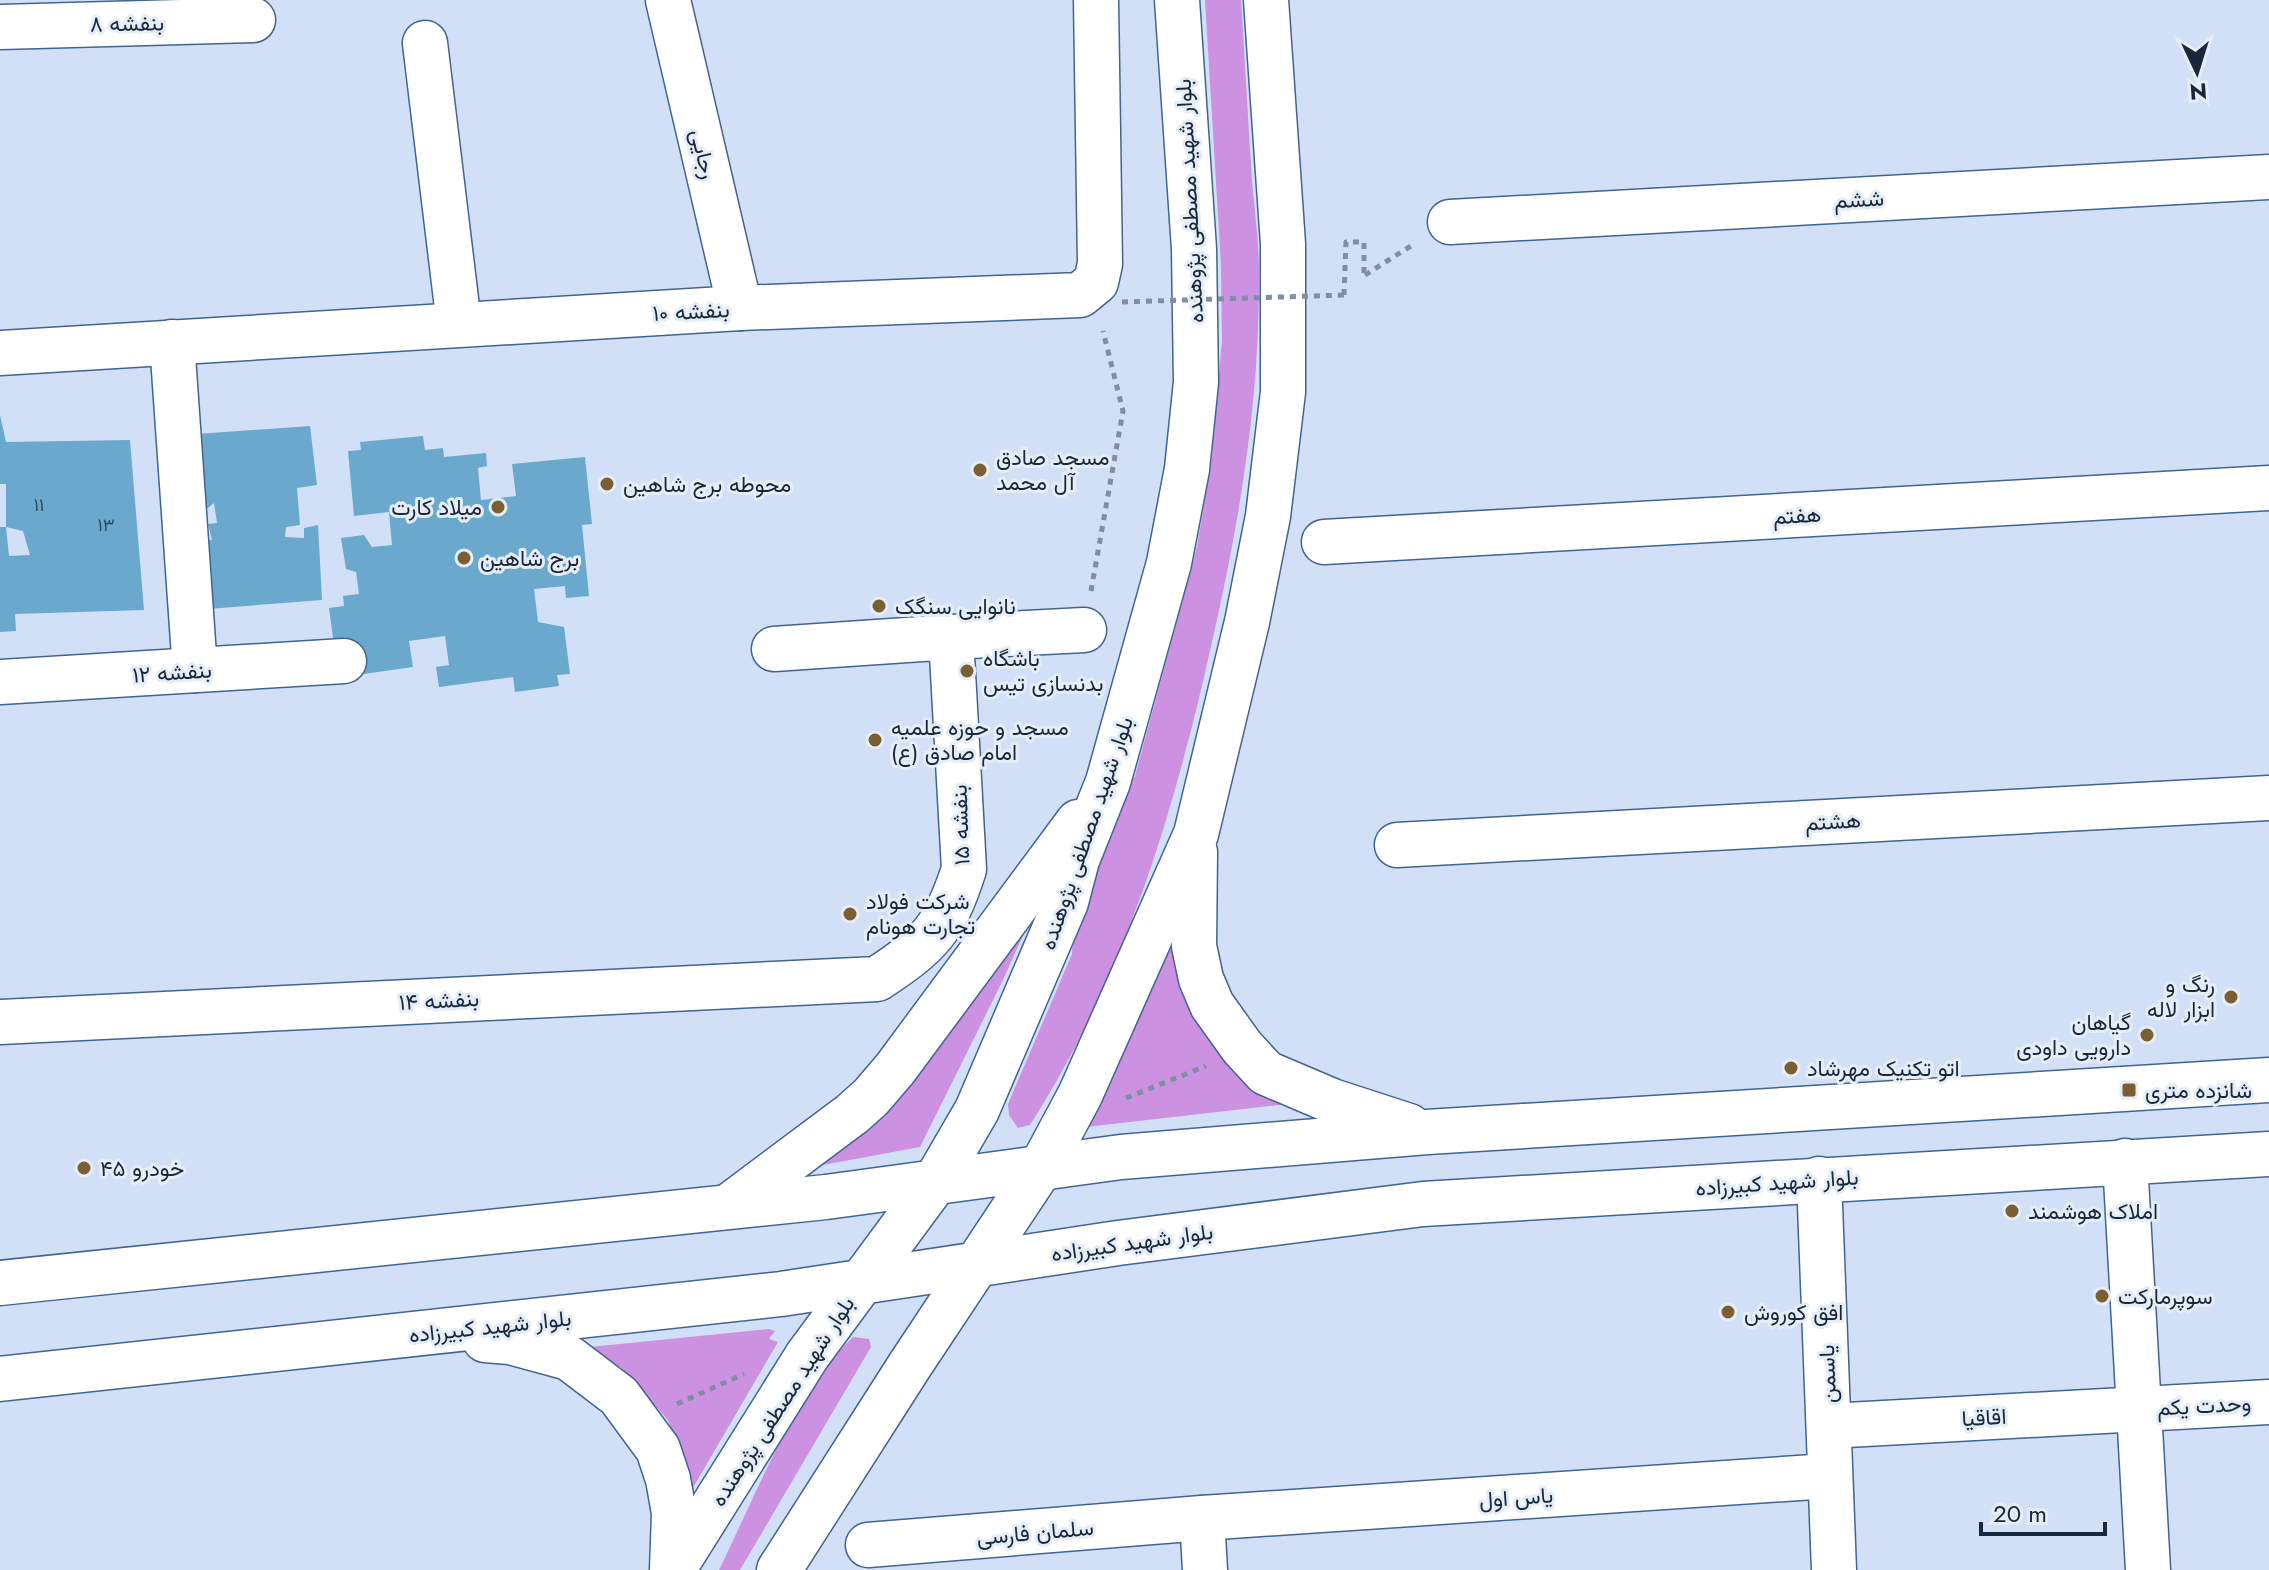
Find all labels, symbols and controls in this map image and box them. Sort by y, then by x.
street label: بنفشه ۸ [90,6,164,40]
north arrow [2157,32,2237,112]
text: N [2189,75,2208,109]
street label: بلوار شهید مصطفی پژوهنده [1167,78,1211,324]
street label: رجایی [683,126,725,182]
street label: ششم [1833,182,1885,216]
street label: بنفشه ۱۰ [652,293,730,329]
place label: مسجد صادق آل محمد [996,441,1110,498]
marker: مسجد صادق آل محمد [971,461,989,479]
place label: محوطه برج شاهین [623,468,791,500]
marker: محوطه برج شاهین [598,475,616,493]
place label: میلاد کارت [391,491,482,523]
house number: ۱۱ [34,492,44,518]
marker: میلاد کارت [489,498,507,516]
street label: هفتم [1772,498,1822,532]
house number: ۱۳ [97,512,115,538]
place label: برج شاهین [480,542,579,574]
marker: برج شاهین [455,549,473,567]
place label: نانوایی سنگک [895,590,1016,622]
marker: نانوایی سنگک [870,597,888,615]
place label: باشگاه بدنسازی تیس [983,642,1103,699]
street label: بنفشه ۱۲ [131,653,213,691]
marker: باشگاه بدنسازی تیس [958,662,976,680]
place label: مسجد و حوزه علمیه امام صادق (ع) [891,711,1069,768]
street label: بلوار شهید مصطفی پژوهنده [1031,712,1141,954]
marker: مسجد و حوزه علمیه امام صادق (ع) [866,731,884,749]
street label: بنفشه ۱۵ [943,784,977,866]
street label: هشتم [1804,804,1862,838]
place label: شرکت فولاد تجارت هونام [866,885,976,942]
marker: شرکت فولاد تجارت هونام [841,905,859,923]
place label: رنگ و ابزار لاله [2147,968,2215,1025]
street label: بنفشه ۱۴ [398,982,480,1018]
marker: رنگ و ابزار لاله [2222,988,2240,1006]
place label: گیاهان دارویی داودی [2016,1006,2131,1063]
marker: گیاهان دارویی داودی [2138,1026,2156,1044]
place label: اتو تکنیک مهرشاد [1807,1052,1960,1084]
marker: اتو تکنیک مهرشاد [1782,1059,1800,1077]
place label: شانزده متری [2145,1074,2252,1106]
marker: شانزده متری [2120,1081,2138,1099]
place label: خودرو ۴۵ [100,1152,184,1184]
marker: خودرو ۴۵ [75,1159,93,1177]
street label: بلوار شهید کبیرزاده [1694,1160,1860,1204]
place label: املاک هوشمند [2028,1195,2158,1227]
marker: املاک هوشمند [2003,1202,2021,1220]
street label: بلوار شهید کبیرزاده [1049,1215,1215,1269]
place label: سوپرمارکت [2118,1280,2213,1312]
marker: سوپرمارکت [2093,1287,2111,1305]
street label: بلوار شهید مصطفی پژوهنده [702,1290,862,1512]
place label: افق کوروش [1744,1296,1843,1328]
street label: بلوار شهید کبیرزاده [407,1302,573,1350]
marker: افق کوروش [1719,1303,1737,1321]
street label: یاسمن [1810,1344,1844,1404]
street label: وحدت یکم [2156,1387,2252,1423]
street label: اقاقیا [1961,1400,2007,1434]
street label: یاس اول [1478,1478,1554,1516]
scale bar [1981,1486,2105,1536]
text: 20 m [1993,1496,2047,1531]
street label: سلمان فارسی [975,1511,1095,1553]

